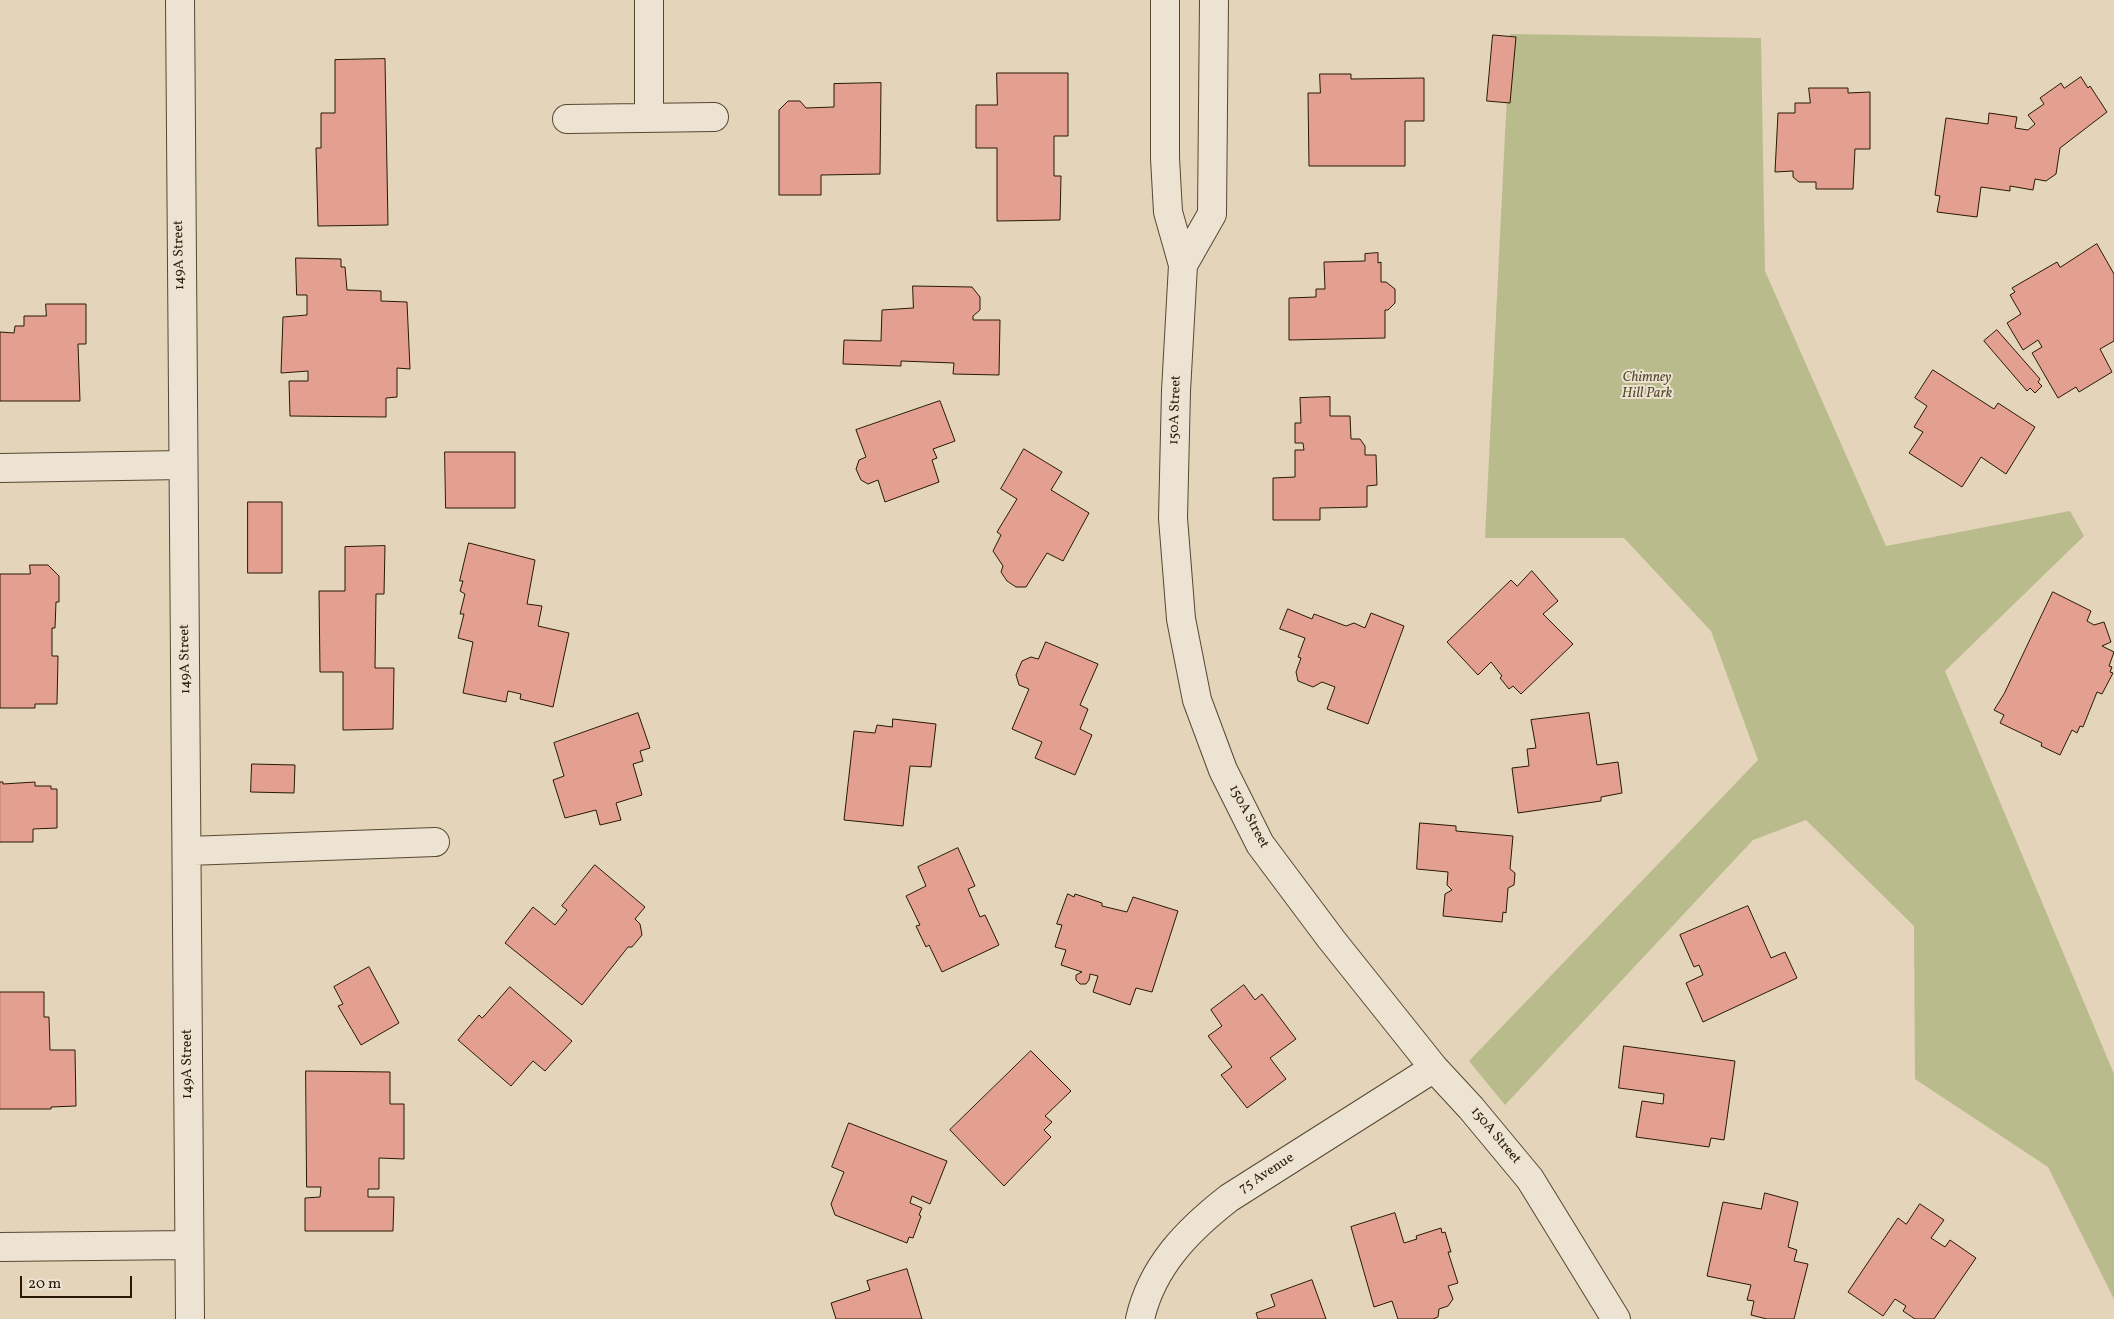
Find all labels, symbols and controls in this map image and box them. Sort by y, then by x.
street label: 149A Street [171,220,189,290]
park label: Chimney Hill Park [1622,370,1672,402]
street label: 150A Street [1166,375,1186,445]
street label: 149A Street [177,624,195,694]
street label: 150A Street [1224,782,1272,852]
street label: 149A Street [180,1029,196,1099]
street label: 150A Street [1466,1104,1524,1168]
street label: 75 Avenue [1236,1150,1298,1198]
scale bar [22,1266,135,1298]
text: 20 m [28,1274,61,1295]

